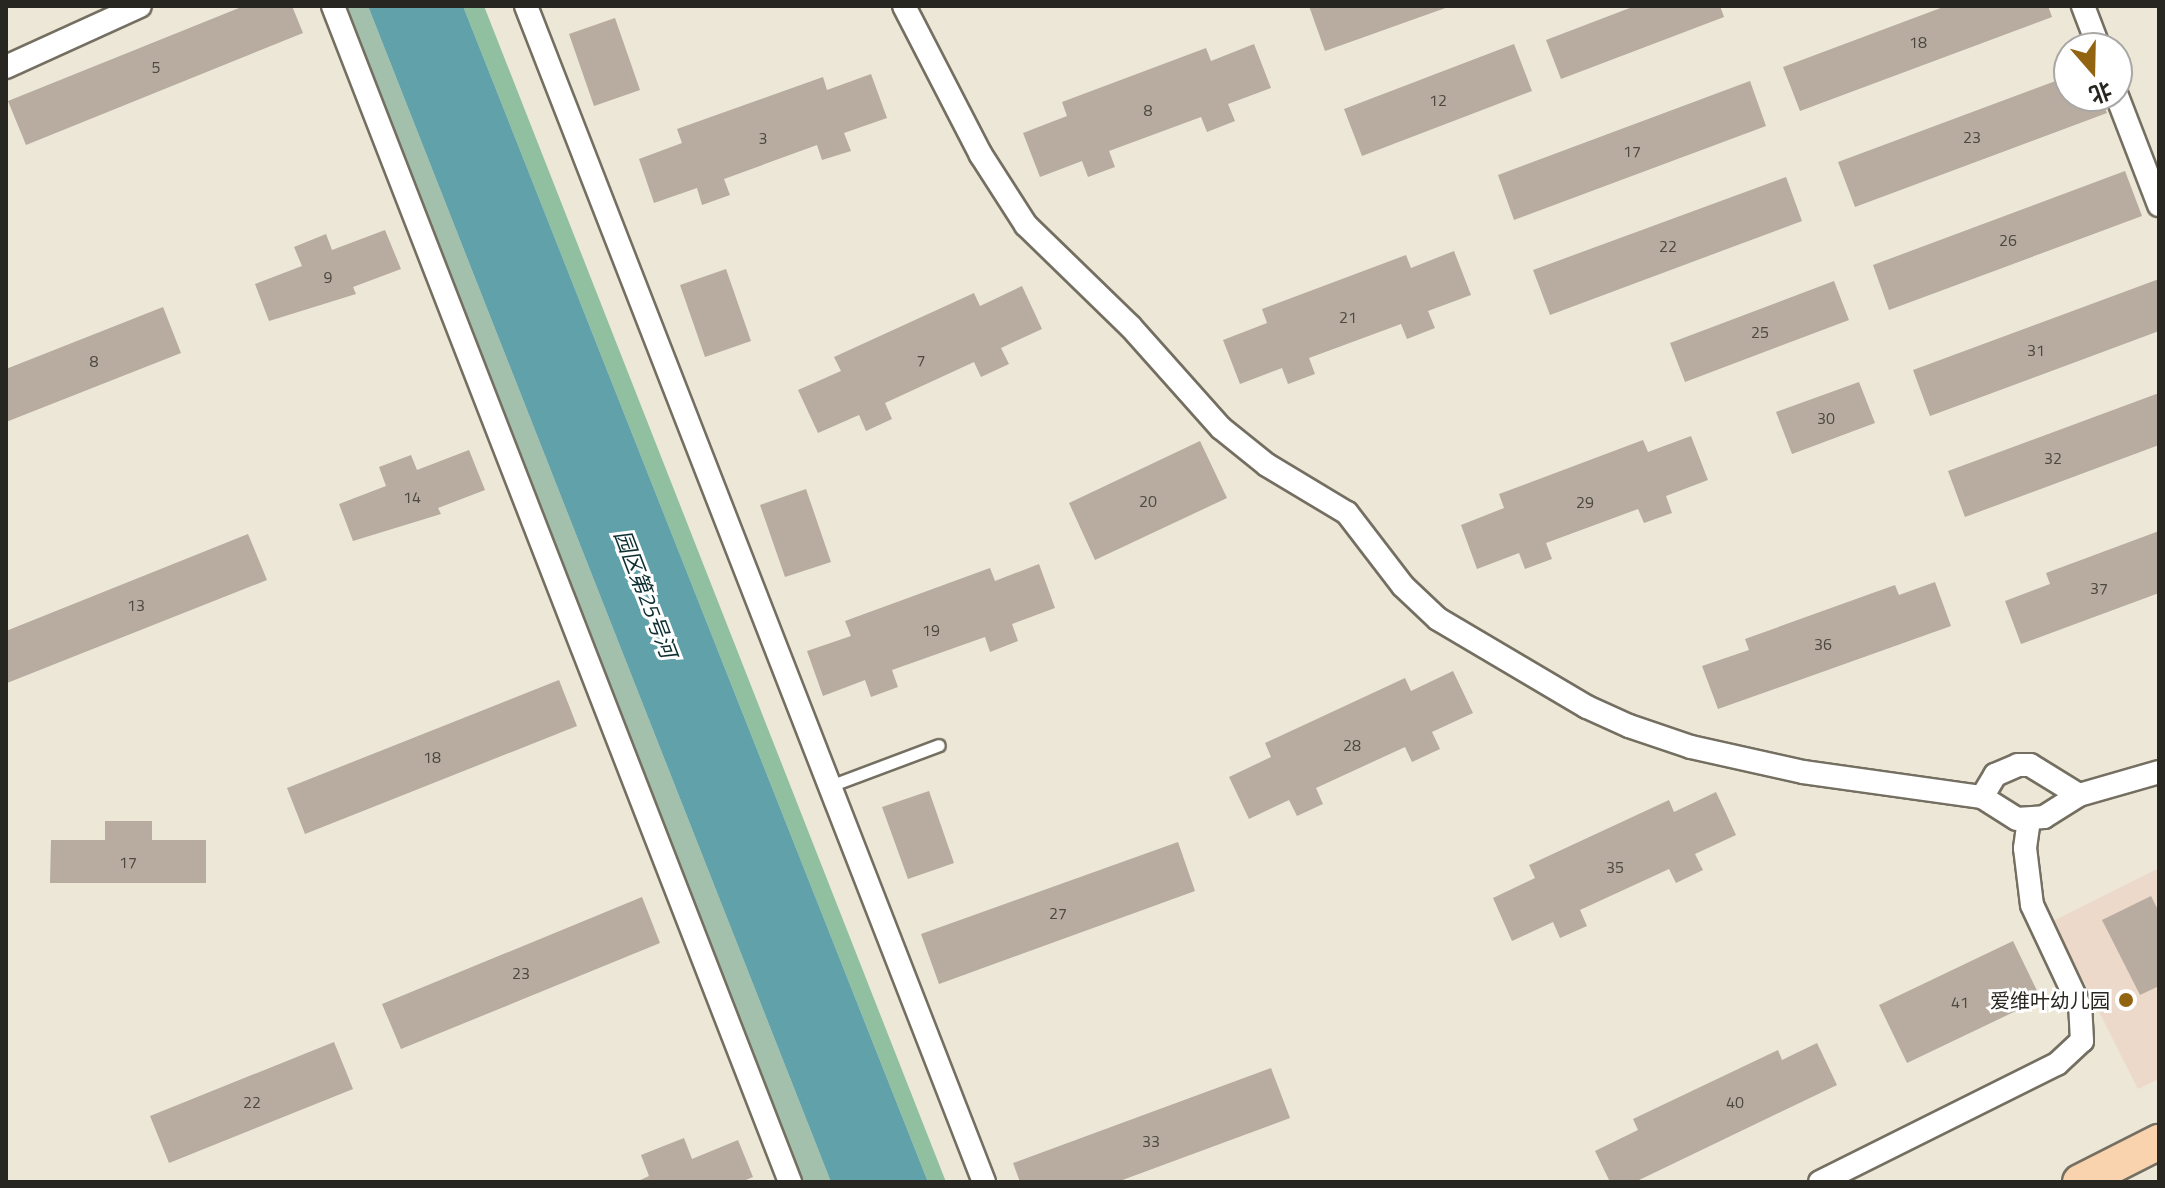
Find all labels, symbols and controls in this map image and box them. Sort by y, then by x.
house number: 18 [1909,32,1927,52]
north arrow [2053,32,2133,112]
house number: 5 [152,57,160,77]
text: 北 [2084,73,2117,112]
house number: 12 [1429,90,1447,110]
house number: 8 [1144,100,1152,120]
house number: 23 [1963,127,1981,147]
house number: 3 [759,128,767,148]
house number: 17 [1623,141,1641,161]
house number: 26 [1999,230,2017,250]
house number: 22 [1659,236,1677,256]
house number: 9 [324,267,332,287]
house number: 21 [1339,307,1357,327]
house number: 25 [1751,322,1769,342]
house number: 31 [2027,340,2045,360]
house number: 7 [917,350,925,370]
house number: 8 [90,351,98,371]
house number: 30 [1817,408,1835,428]
house number: 32 [2044,448,2062,468]
house number: 14 [403,487,421,507]
house number: 20 [1139,491,1157,511]
house number: 29 [1576,492,1594,512]
water label: 园区第25号河 [609,526,681,662]
house number: 37 [2090,578,2108,598]
house number: 13 [127,595,145,615]
house number: 19 [922,620,940,640]
house number: 36 [1814,634,1832,654]
house number: 28 [1343,735,1361,755]
house number: 18 [423,747,441,767]
house number: 17 [119,852,137,872]
house number: 35 [1606,857,1624,877]
house number: 27 [1049,903,1067,923]
house number: 23 [512,963,530,983]
place label: 爱维叶幼儿园 [1990,988,2110,1012]
marker: 爱维叶幼儿园 [2117,991,2135,1009]
house number: 41 [1951,992,1969,1012]
house number: 22 [243,1092,261,1112]
house number: 40 [1726,1092,1744,1112]
house number: 33 [1142,1131,1160,1151]

